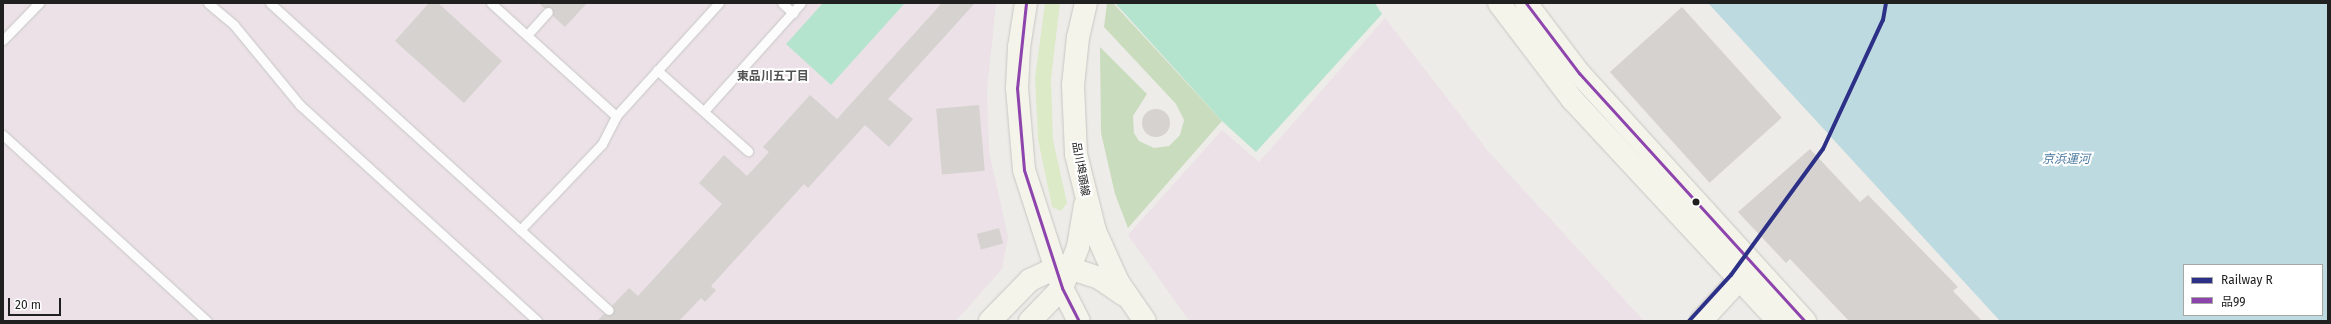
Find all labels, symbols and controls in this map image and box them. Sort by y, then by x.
district label: 東品川五丁目 [737,70,809,84]
street label: 品川埠頭線 [1069,141,1091,197]
water label: 京浜運河 [2042,153,2090,167]
unlabelled marker [1691,197,1701,207]
legend [2183,264,2323,316]
text: Railway R [2221,273,2273,287]
scale bar [10,290,63,316]
text: 品99 [2221,295,2246,309]
text: 20 m [15,298,41,312]

